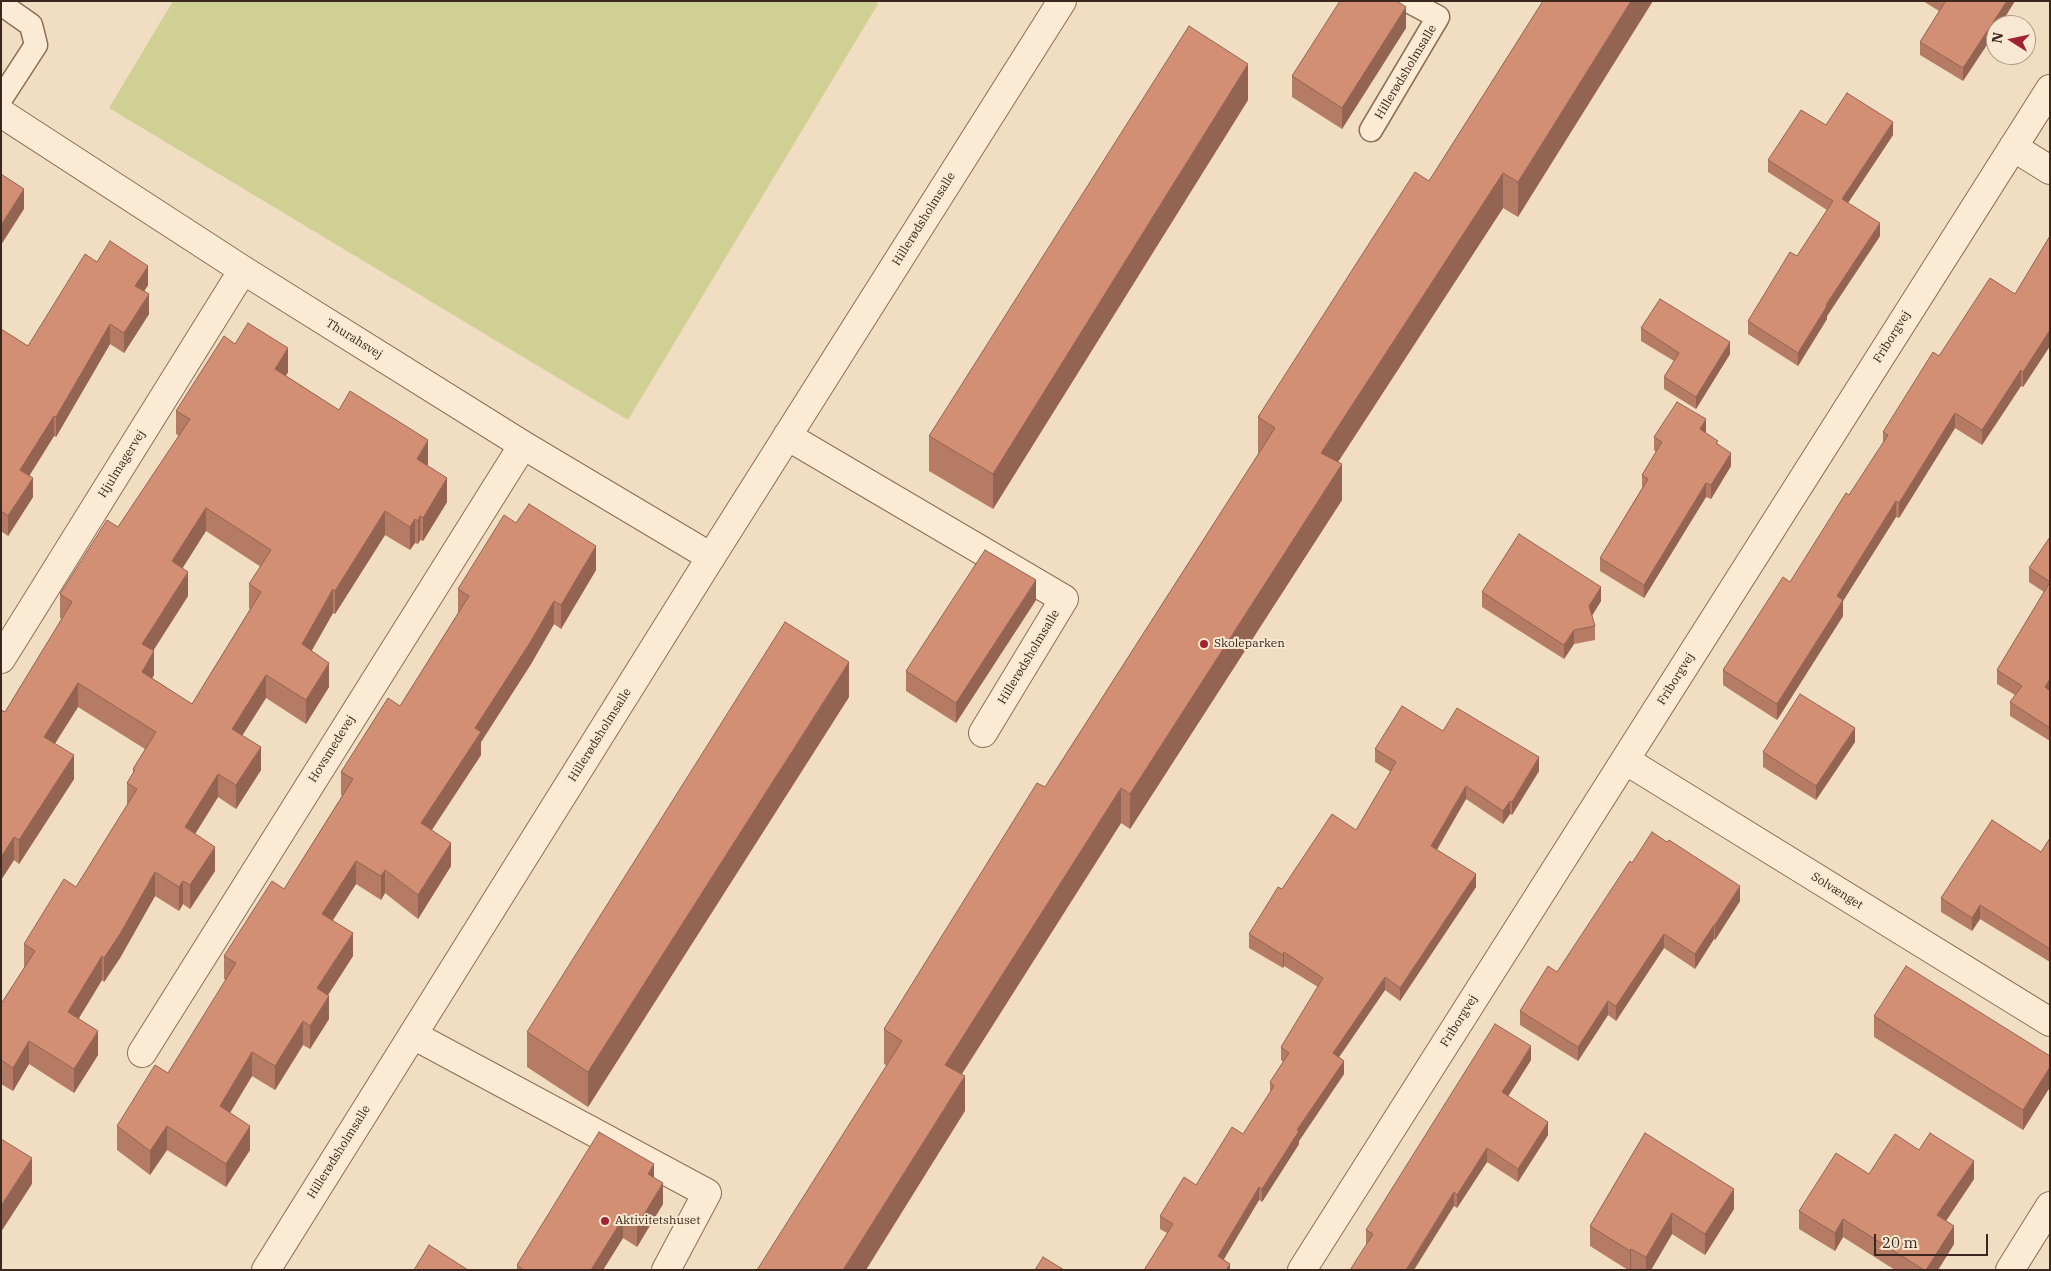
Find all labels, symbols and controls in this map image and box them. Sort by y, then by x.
north arrow [1986,15,2036,65]
street label: Hillerødsholmsalle [1372,22,1440,122]
text: N [1987,31,2007,45]
street label: Hillerødsholmsalle [889,170,959,268]
street label: Friborgvej [1870,308,1914,366]
street label: Thurahsvej [323,316,385,362]
street label: Hjulmagervej [96,428,148,500]
street label: Hillerødsholmsalle [995,607,1063,707]
place label: Skoleparken [1214,637,1285,651]
marker: Skoleparken [1198,638,1210,650]
street label: Friborgvej [1654,650,1698,708]
street label: Hillerødsholmsalle [565,686,635,784]
street label: Hovsmedevej [306,713,358,785]
street label: Solvænget [1808,869,1866,913]
street label: Friborgvej [1437,992,1481,1050]
street label: Hillerødsholmsalle [304,1103,374,1201]
place label: Aktivitetshuset [615,1214,700,1228]
marker: Aktivitetshuset [599,1215,611,1227]
scale bar [1876,1224,1990,1256]
text: 20 m [1882,1233,1918,1252]

